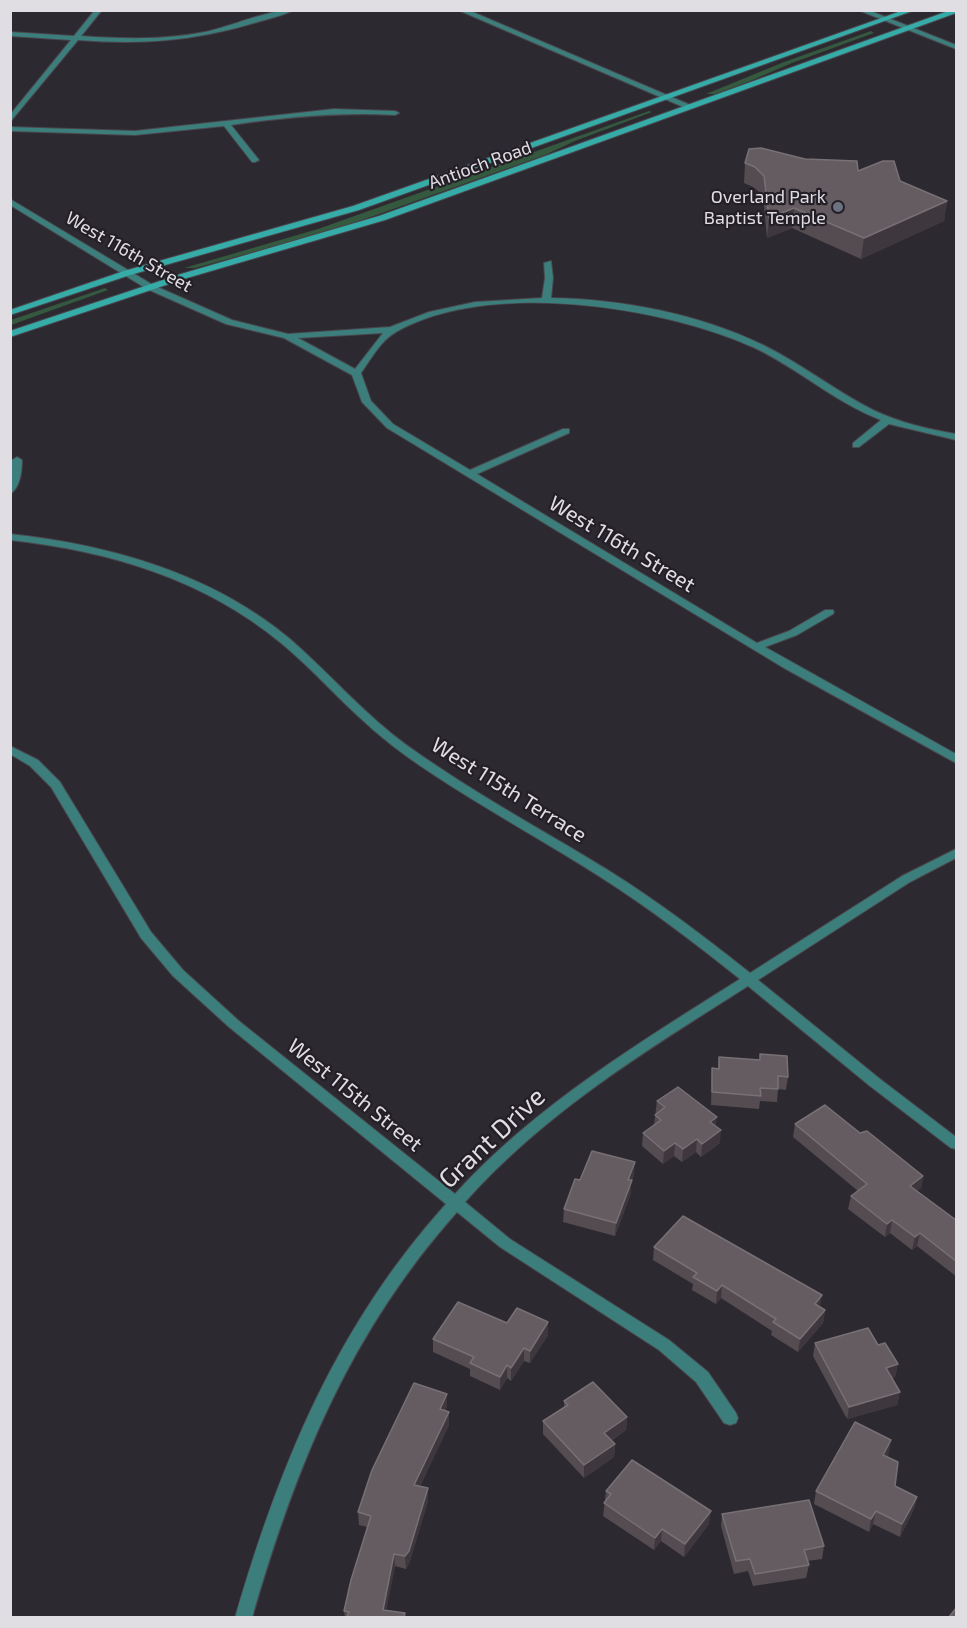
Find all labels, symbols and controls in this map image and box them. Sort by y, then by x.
street label: Antioch Road [426,136,534,194]
place label: Overland Park Baptist Temple [704,186,826,228]
marker: Overland Park Baptist Temple [831,200,845,214]
street label: West 116th Street [62,207,196,297]
street label: West 116th Street [544,490,700,598]
street label: West 115th Terrace [427,732,591,848]
street label: West 115th Street [283,1033,427,1157]
street label: Grant Drive [433,1081,551,1195]

